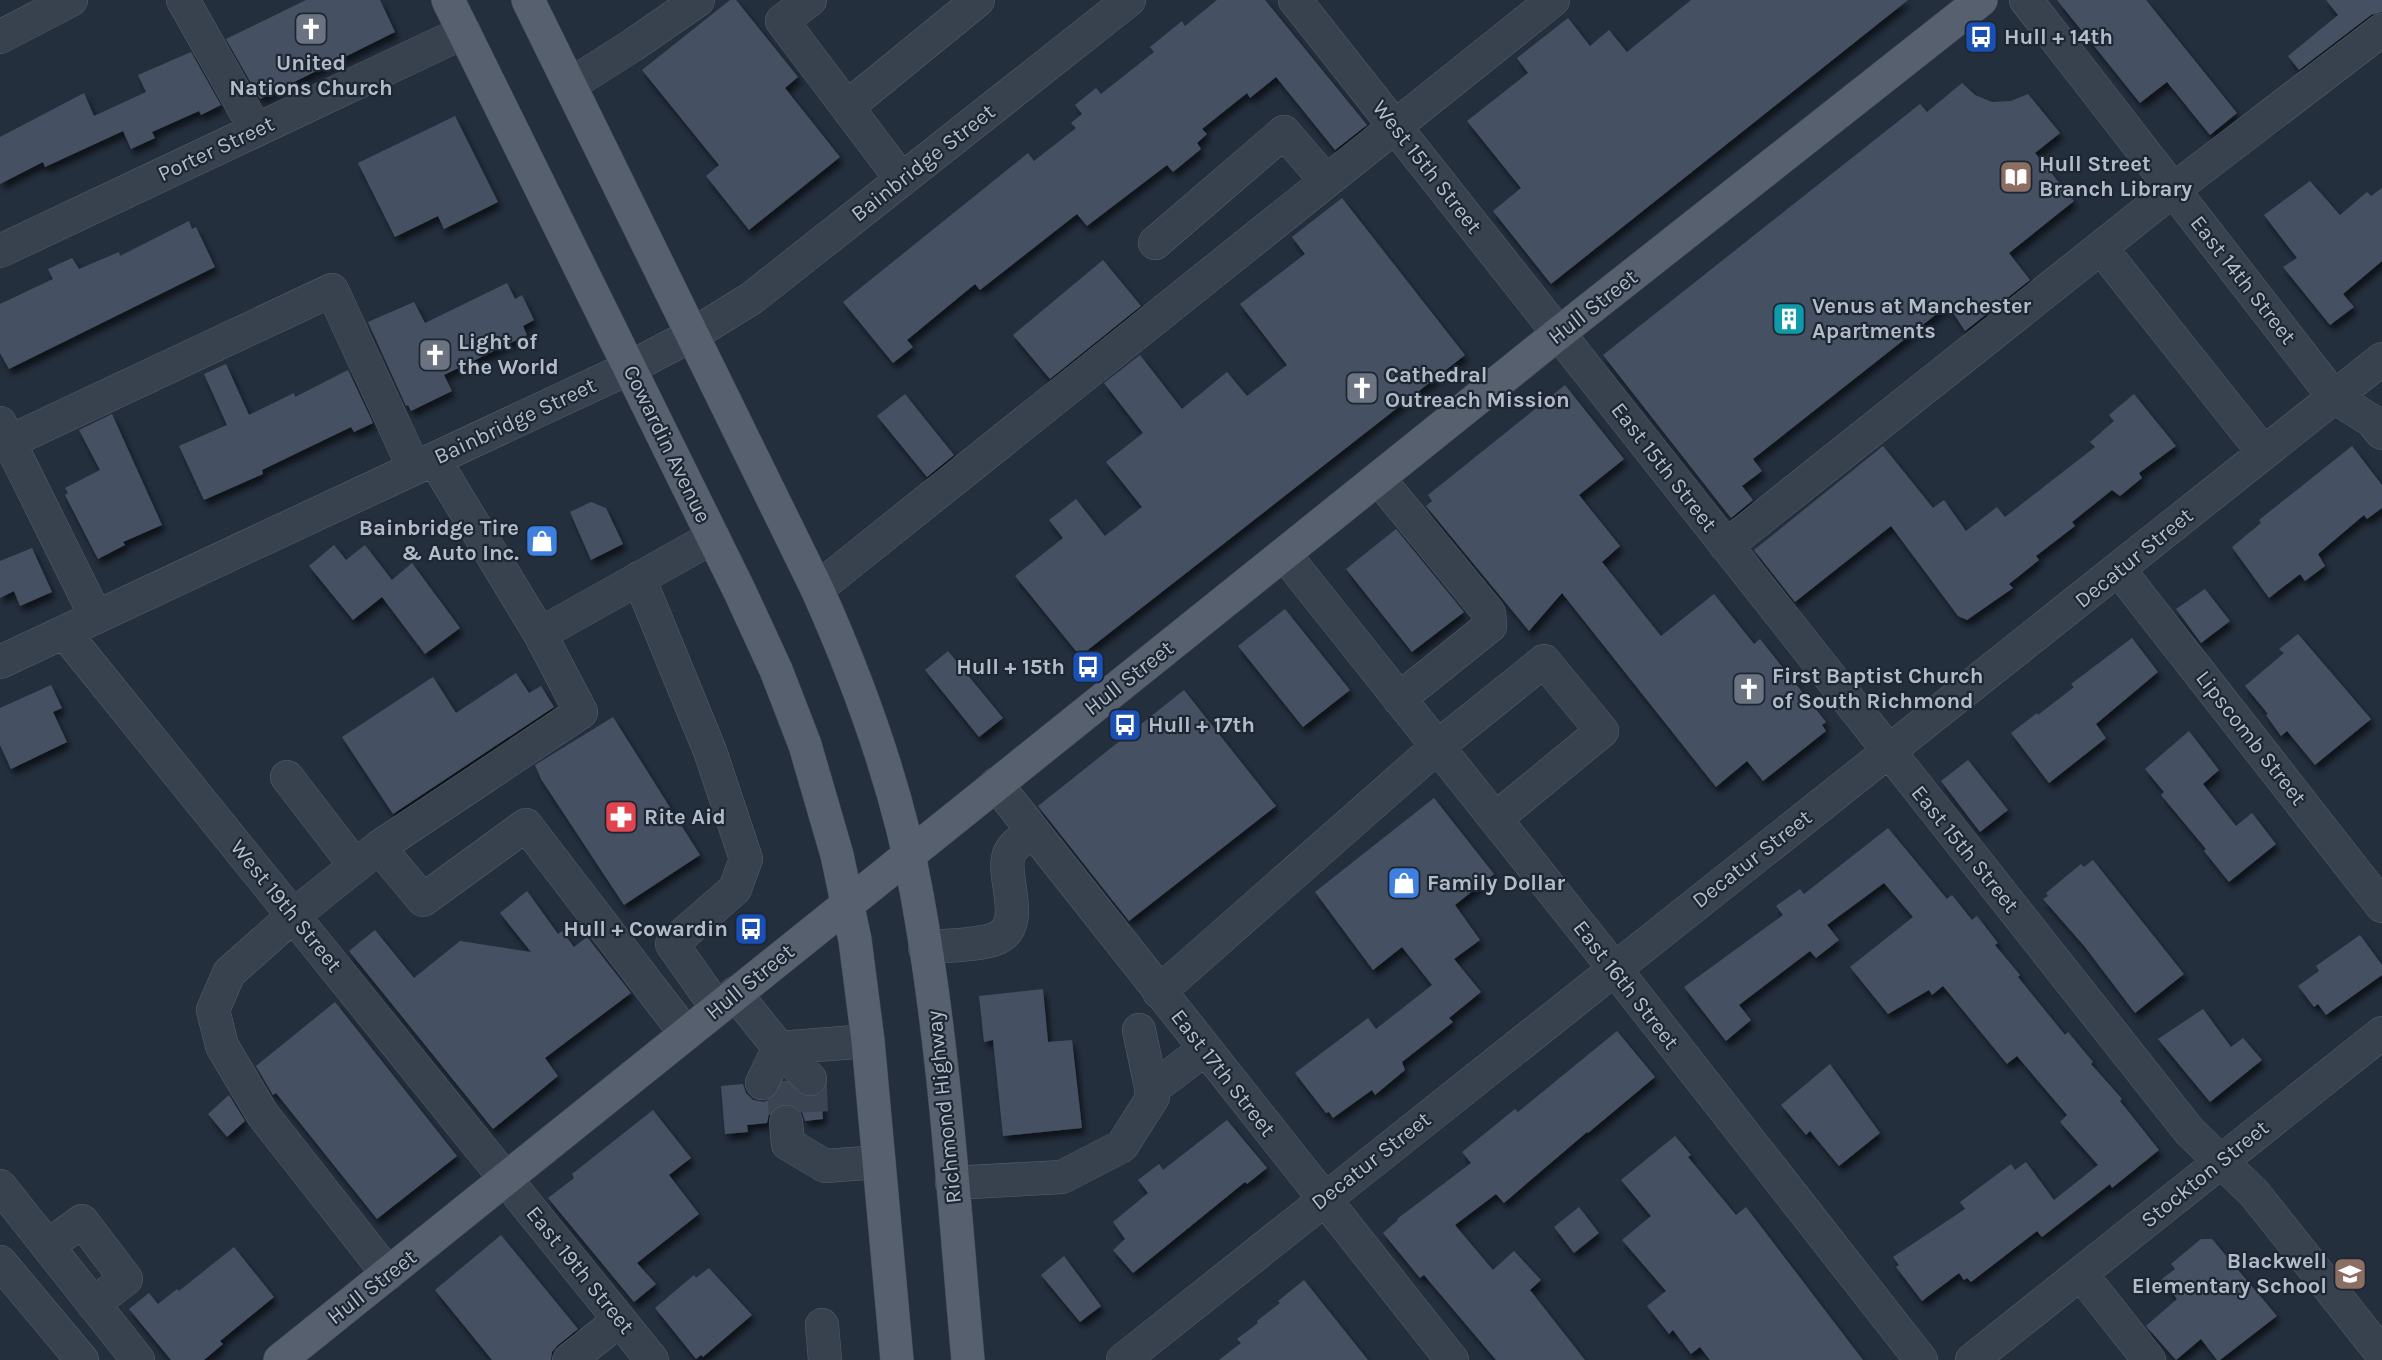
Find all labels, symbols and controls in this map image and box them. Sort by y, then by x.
church icon: United Nations Church [293,11,329,47]
bus stop icon: Hull + 14th [1963,19,1999,55]
place label: Hull + 14th [2004,24,2113,50]
place label: United Nations Church [229,50,393,101]
street label: West 15th Street [1367,95,1487,239]
street label: Bainbridge Street [846,99,1000,227]
street label: Porter Street [154,111,278,187]
place label: Hull Street Branch Library [2039,151,2192,202]
library icon: Hull Street Branch Library [1998,159,2034,195]
street label: East 14th Street [2185,210,2301,350]
street label: Hull Street [1543,264,1643,350]
place label: Venus at Manchester Apartments [1812,293,2032,344]
building icon: Venus at Manchester Apartments [1771,301,1807,337]
place label: Light of the World [458,329,559,380]
church icon: Light of the World [417,337,453,373]
street label: Cowardin Avenue [618,361,716,527]
place label: Cathedral Outreach Mission [1385,362,1570,413]
church icon: Cathedral Outreach Mission [1344,370,1380,406]
street label: Bainbridge Street [430,372,600,470]
street label: East 15th Street [1606,397,1722,537]
street label: Decatur Street [2070,502,2198,614]
place label: Bainbridge Tire & Auto Inc. [359,515,519,566]
shop icon: Bainbridge Tire & Auto Inc. [524,523,560,559]
street label: Hull Street [1079,635,1179,721]
bus stop icon: Hull + 15th [1070,649,1106,685]
place label: Hull + 15th [956,654,1065,680]
place label: First Baptist Church of South Richmond [1772,663,1983,714]
street label: Lipscomb Street [2190,665,2312,811]
church icon: First Baptist Church of South Richmond [1731,671,1767,707]
bus stop icon: Hull + 17th [1107,707,1143,743]
place label: Hull + 17th [1148,712,1255,738]
street label: East 15th Street [1906,780,2024,918]
pharmacy icon: Rite Aid [603,799,639,835]
place label: Rite Aid [644,804,726,830]
street label: Decatur Street [1687,804,1817,914]
street label: West 19th Street [225,835,347,977]
shop icon: Family Dollar [1386,865,1422,901]
place label: Family Dollar [1427,870,1566,896]
bus stop icon: Hull + Cowardin [733,911,769,947]
street label: East 16th Street [1568,915,1684,1055]
place label: Hull + Cowardin [563,916,728,942]
street label: Hull Street [701,939,799,1025]
street label: East 17th Street [1165,1004,1281,1142]
street label: Richmond Highway [921,1009,967,1205]
street label: Decatur Street [1306,1106,1436,1216]
street label: Stockton Street [2136,1115,2274,1233]
street label: East 19th Street [521,1201,639,1339]
street label: Hull Street [322,1244,422,1330]
place label: Blackwell Elementary School [2132,1248,2327,1299]
school or university icon: Blackwell Elementary School [2332,1256,2368,1292]

